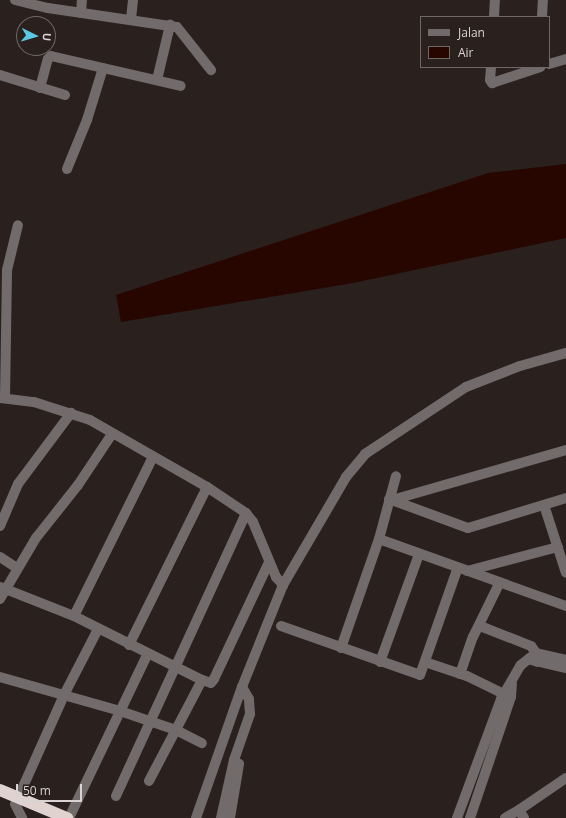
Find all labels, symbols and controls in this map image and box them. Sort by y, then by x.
north arrow [16,16,56,56]
legend [420,16,550,68]
text: Jalan [458,24,485,41]
text: U [40,32,55,42]
text: Air [458,44,474,61]
scale bar [18,776,84,802]
text: 50 m [23,782,51,799]

